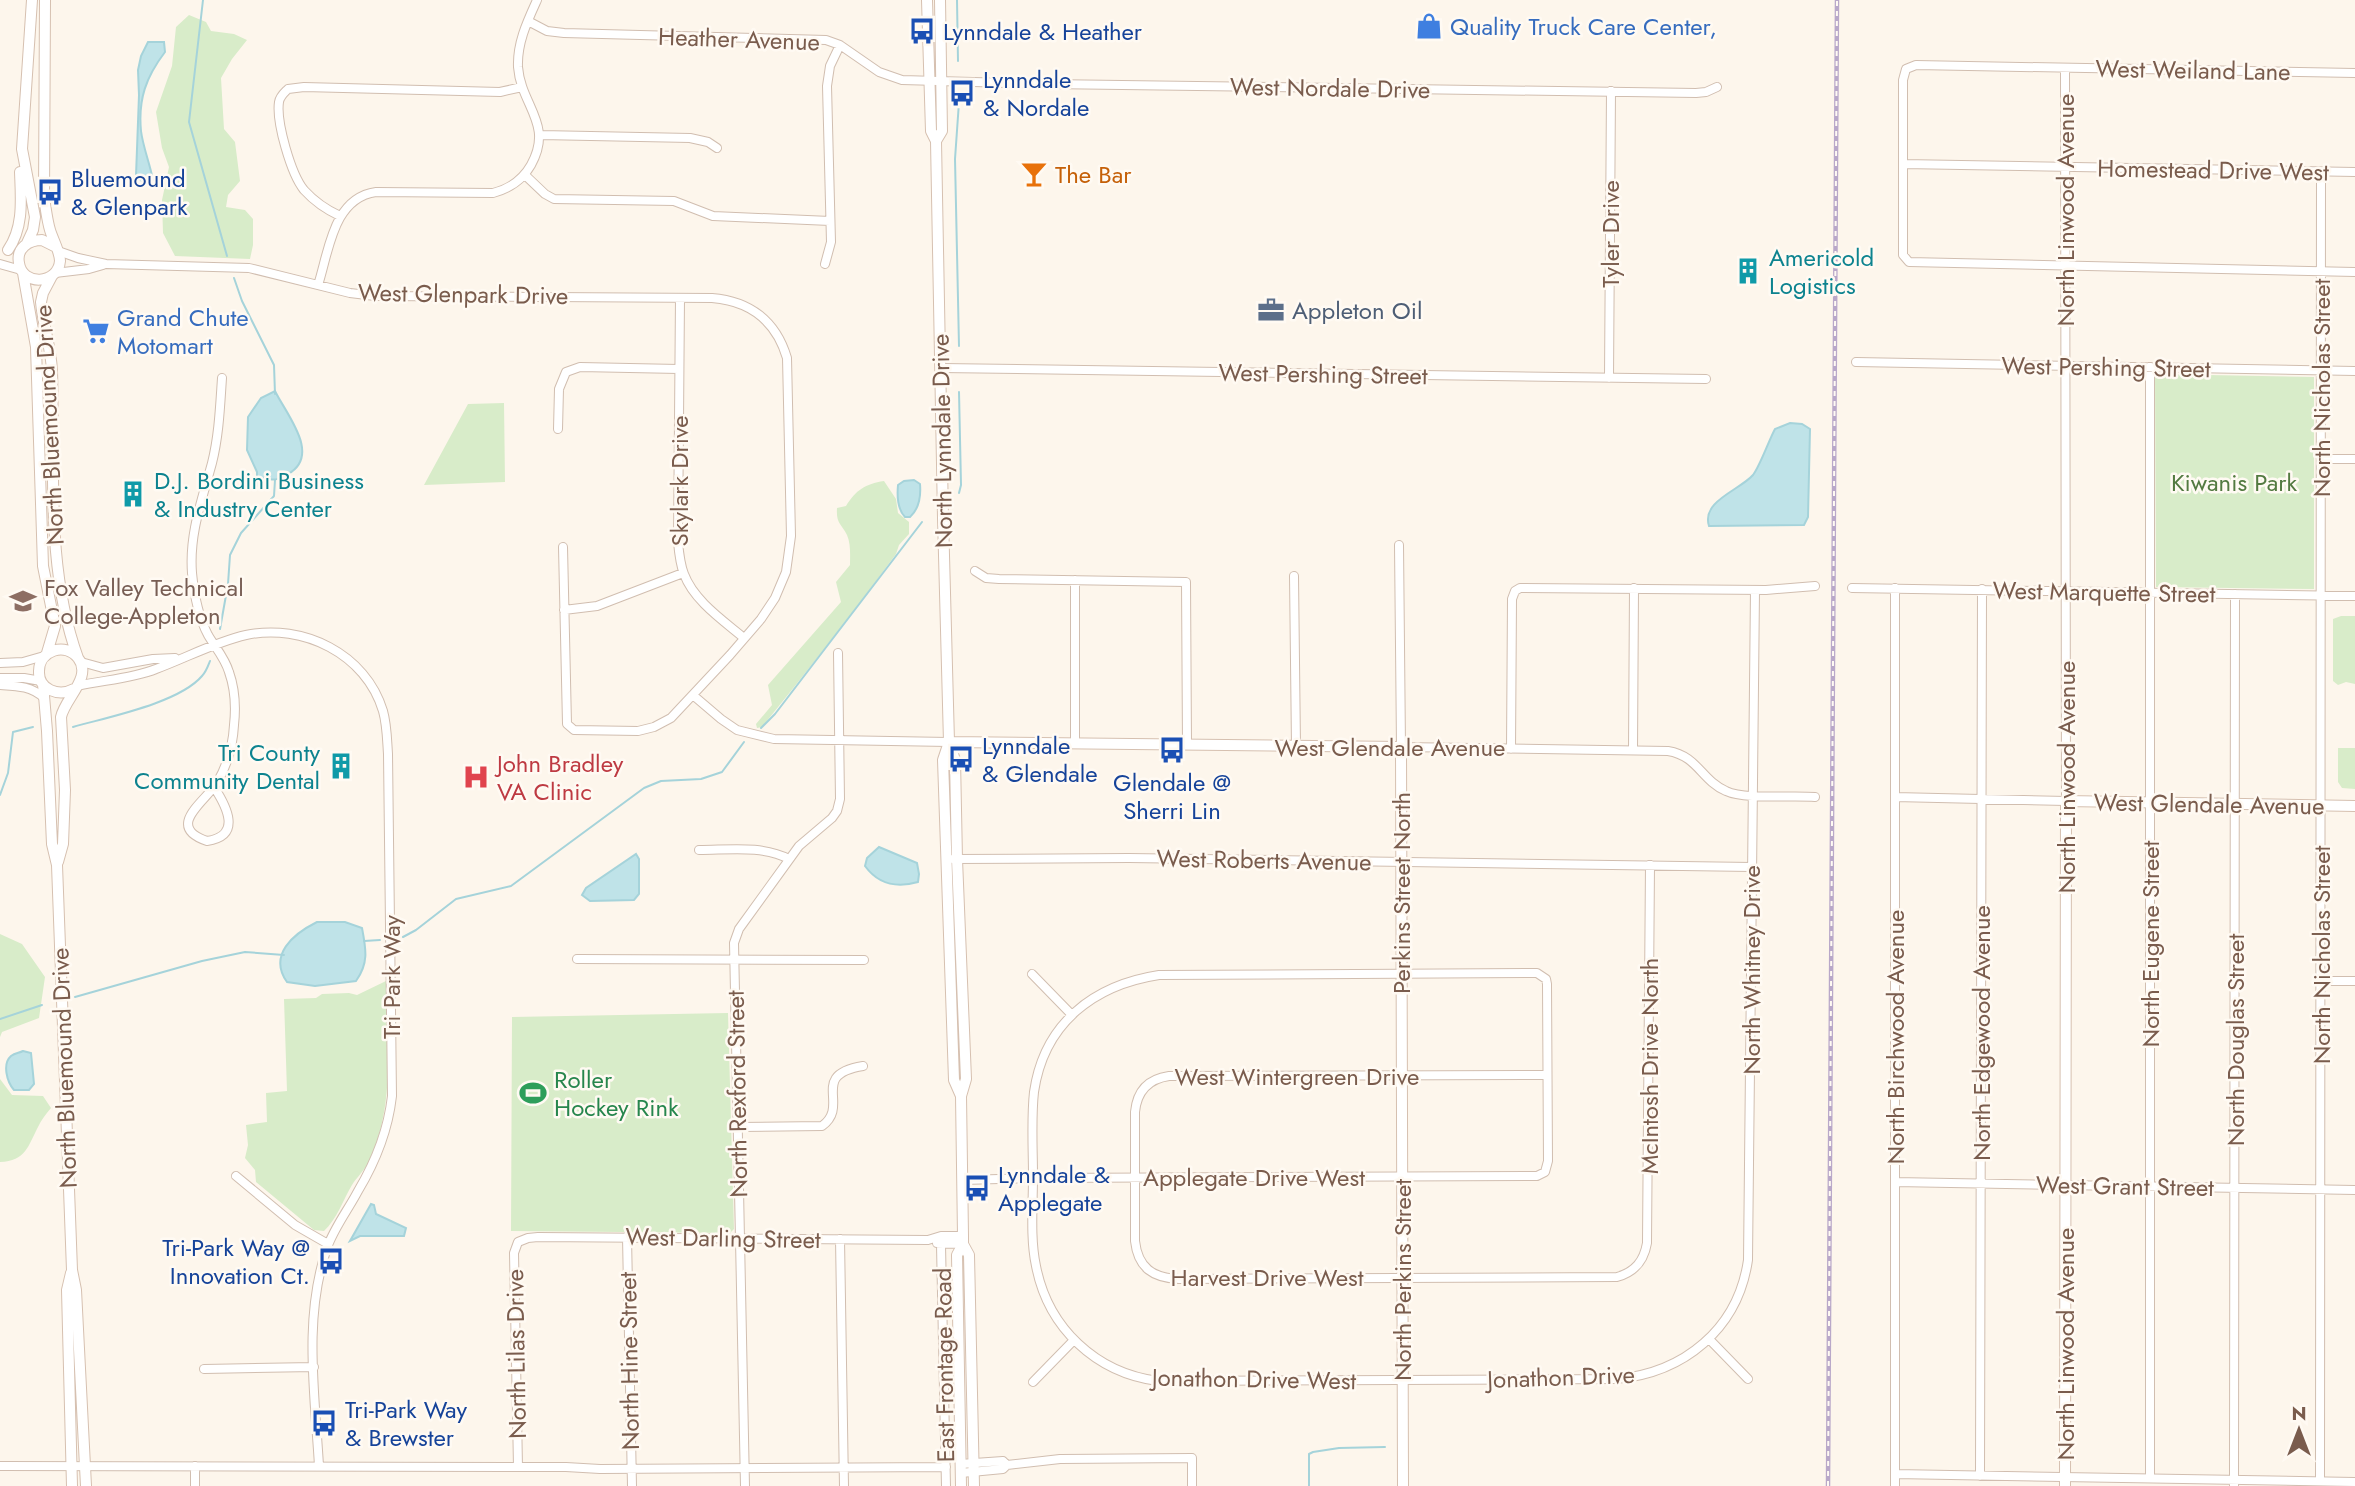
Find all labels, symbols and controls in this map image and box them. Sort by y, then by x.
place label: Quality Truck Care Center, [1450,9,1717,44]
shop icon: Quality Truck Care Center, [1414,11,1444,41]
place label: Lynndale & Heather [943,14,1143,49]
bus stop icon: Lynndale & Heather [907,16,937,46]
street label: Heather Avenue [657,19,821,59]
street label: West Weiland Lane [2095,51,2291,89]
place label: Lynndale & Nordale [983,62,1089,125]
street label: West Nordale Drive [1229,69,1431,107]
bus stop icon: Lynndale & Nordale [947,78,977,108]
street label: North Linwood Avenue [2048,94,2083,326]
street label: Homestead Drive West [2097,150,2329,190]
place label: The Bar [1055,157,1132,192]
bar icon: The Bar [1019,159,1049,189]
place label: Bluemound & Glenpark [71,161,188,224]
bus stop icon: Bluemound & Glenpark [35,177,65,207]
street label: Tyler Drive [1593,180,1628,288]
place label: Americold Logistics [1769,240,1874,303]
building icon: Americold Logistics [1733,256,1763,286]
street label: West Glenpark Drive [357,275,569,313]
street label: North Nicholas Street [2304,278,2339,497]
place label: Appleton Oil [1292,293,1422,328]
office icon: Appleton Oil [1256,295,1286,325]
place label: Grand Chute Motomart [117,300,249,363]
street label: North Bluemound Drive [25,304,73,546]
supermarket icon: Grand Chute Motomart [81,316,111,346]
street label: North Lynndale Drive [923,333,961,549]
street label: West Pershing Street [2001,348,2211,386]
street label: West Pershing Street [1218,355,1428,393]
street label: Skylark Drive [662,415,697,547]
place label: D.J. Bordini Business & Industry Center [154,463,364,526]
park label: Kiwanis Park [2171,465,2298,500]
building icon: D.J. Bordini Business & Industry Center [118,479,148,509]
place label: Fox Valley Technical College-Appleton [44,570,244,633]
street label: West Marquette Street [1992,573,2216,611]
school or university icon: Fox Valley Technical College-Appleton [8,586,38,616]
street label: North Linwood Avenue [2049,661,2084,893]
place label: Lynndale & Glendale [982,728,1098,791]
street label: West Glendale Avenue [1275,730,1505,765]
place label: Tri County Community Dental [134,735,320,798]
bus stop icon: Glendale @ Sherri Lin [1157,735,1187,765]
bus stop icon: Lynndale & Glendale [946,744,976,774]
place label: John Bradley VA Clinic [494,746,624,809]
building icon: Tri County Community Dental [326,751,356,781]
hospital icon: John Bradley VA Clinic [461,762,491,792]
place label: Glendale @ Sherri Lin [1113,765,1231,828]
street label: West Glendale Avenue [2093,784,2325,824]
street label: Perkins Street North [1384,792,1419,994]
street label: North Eugene Street [2133,840,2168,1047]
street label: West Roberts Avenue [1156,841,1372,879]
street label: North Nicholas Street [2304,845,2339,1064]
street label: North Whitney Drive [1734,865,1769,1075]
street label: North Edgewood Avenue [1964,905,1999,1161]
street label: North Birchwood Avenue [1878,910,1913,1164]
street label: Tri Park Way [374,914,409,1039]
street label: North Douglas Street [2218,934,2253,1146]
street label: North Bluemound Drive [42,947,86,1189]
street label: McIntosh Drive North [1632,958,1667,1174]
street label: North Rexford Street [718,990,756,1198]
street label: West Wintergreen Drive [1175,1059,1419,1094]
place label: Roller Hockey Rink [554,1062,679,1125]
sports icon: Roller Hockey Rink [518,1078,548,1108]
place label: Lynndale & Applegate [998,1157,1110,1220]
street label: Applegate Drive West [1143,1160,1365,1195]
street label: West Grant Street [2036,1167,2215,1205]
bus stop icon: Lynndale & Applegate [962,1173,992,1203]
street label: North Perkins Street [1385,1179,1420,1381]
street label: West Darling Street [625,1219,821,1257]
street label: North Linwood Avenue [2048,1228,2083,1460]
place label: Tri-Park Way @ Innovation Ct. [162,1230,310,1293]
bus stop icon: Tri-Park Way @ Innovation Ct. [316,1246,346,1276]
street label: Harvest Drive West [1170,1260,1364,1295]
street label: East Frontage Road [925,1267,963,1463]
street label: North Lilas Drive [497,1269,535,1439]
street label: North Hine Street [610,1271,648,1450]
street label: Jonathon Drive [1484,1357,1635,1397]
street label: Jonathon Drive West [1148,1360,1357,1398]
place label: Tri-Park Way & Brewster [345,1392,468,1455]
north arrow [2264,1395,2334,1465]
text: N [2291,1400,2307,1427]
bus stop icon: Tri-Park Way & Brewster [309,1408,339,1438]

